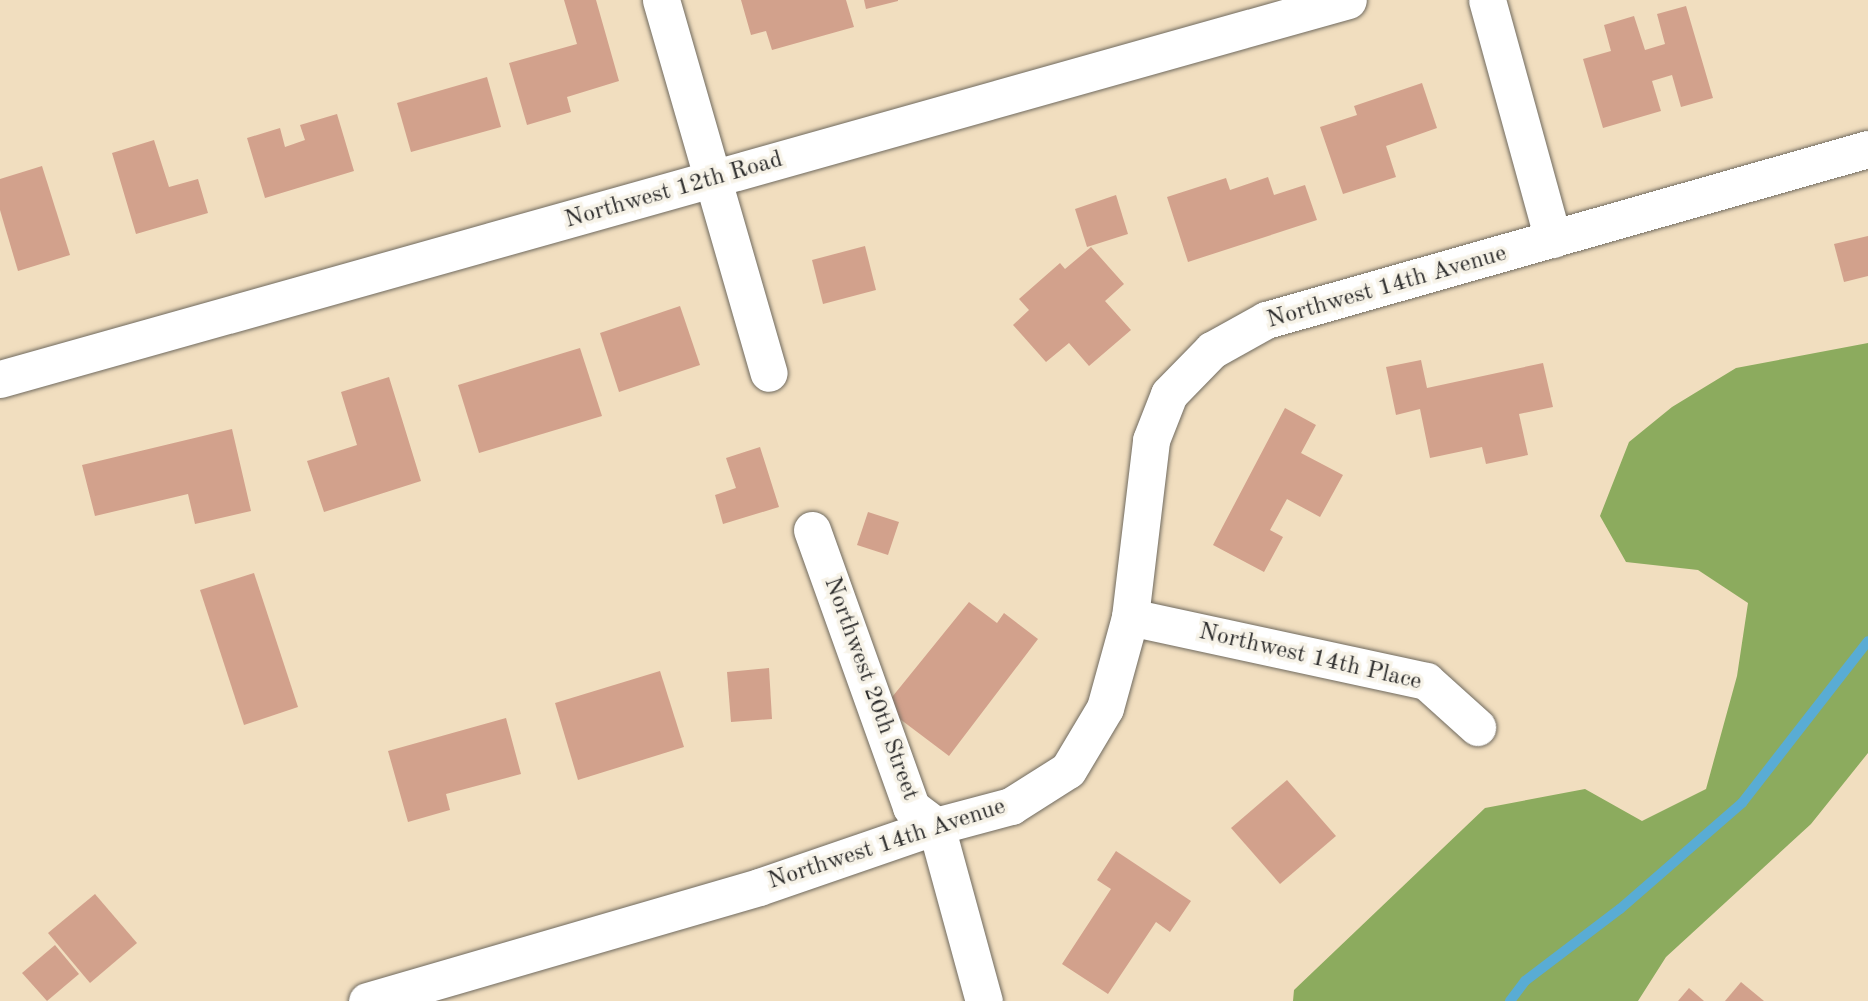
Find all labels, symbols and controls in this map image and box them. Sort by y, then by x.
street label: Northwest 12th Road [562,146,786,236]
street label: Northwest 14th Avenue [1264,240,1510,336]
street label: Northwest 20th Street [816,573,924,805]
street label: Northwest 14th Place [1196,618,1424,698]
street label: Northwest 14th Avenue [765,793,1009,897]

